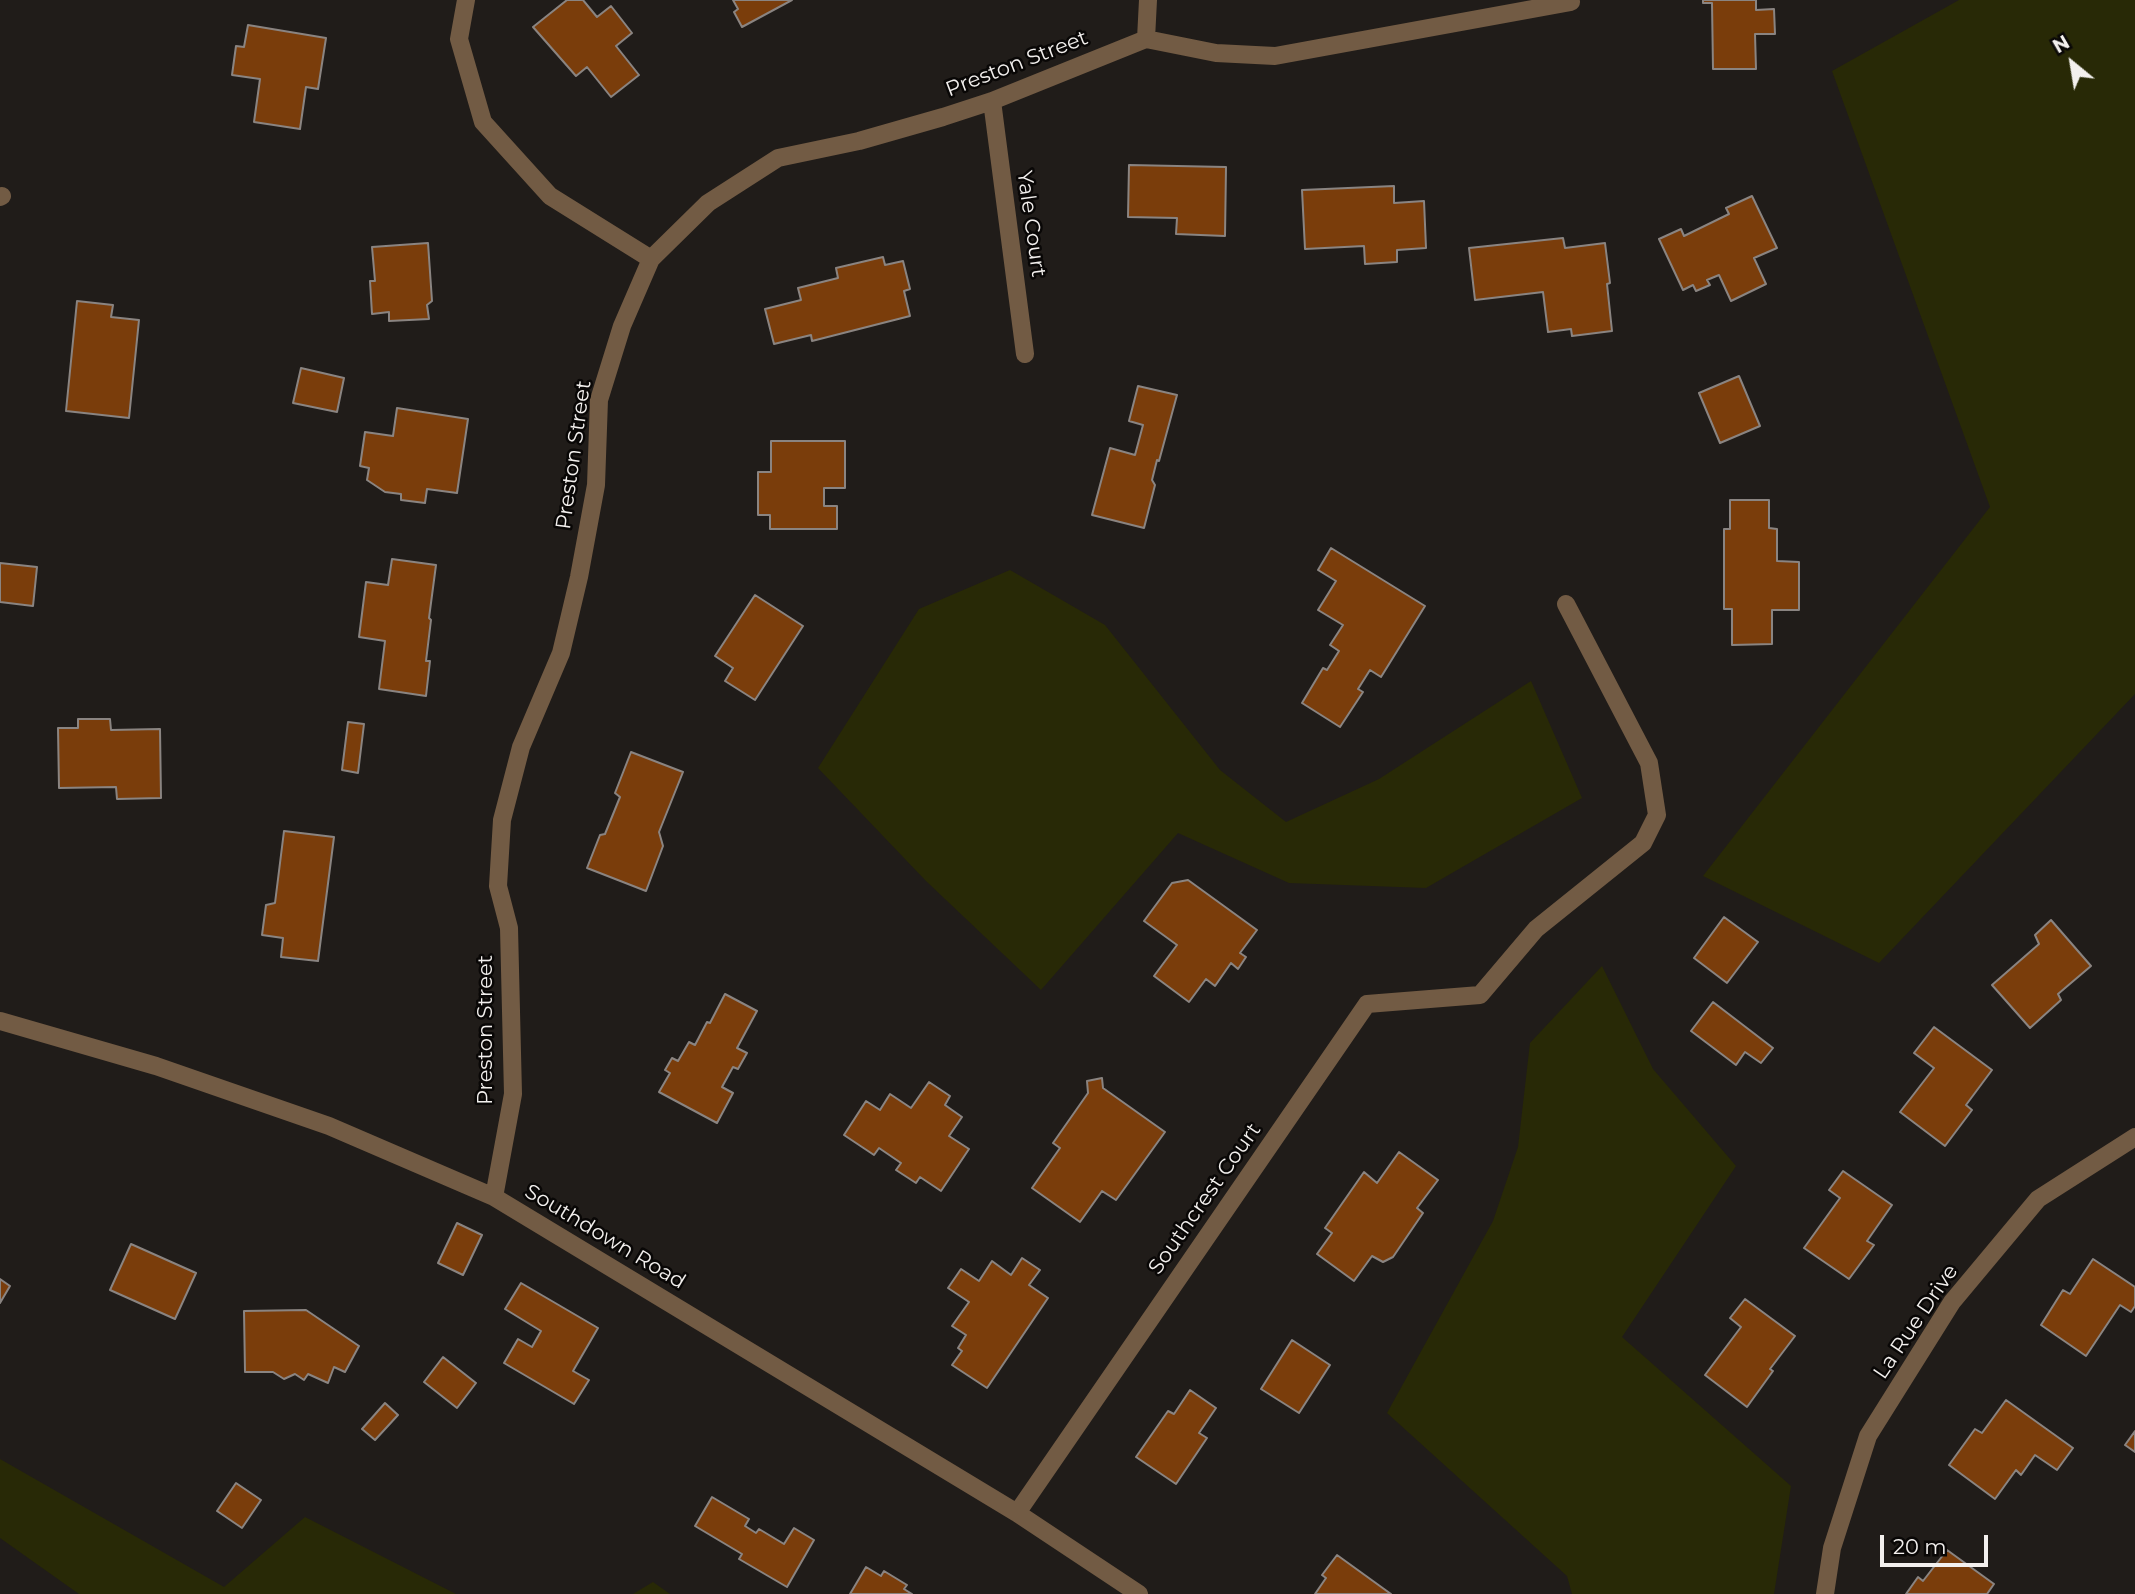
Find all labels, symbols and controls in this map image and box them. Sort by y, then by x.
street label: Preston Street [942,25,1092,103]
north arrow [2037,28,2107,98]
text: N [2049,31,2074,58]
street label: Yale Court [1011,169,1051,279]
street label: Preston Street [551,379,597,531]
street label: Preston Street [473,955,499,1105]
street label: Southcrest Court [1143,1119,1267,1279]
street label: Southdown Road [520,1179,690,1295]
street label: La Rue Drive [1868,1260,1964,1384]
scale bar [1883,1520,1992,1564]
text: 20 m [1893,1534,1947,1559]

